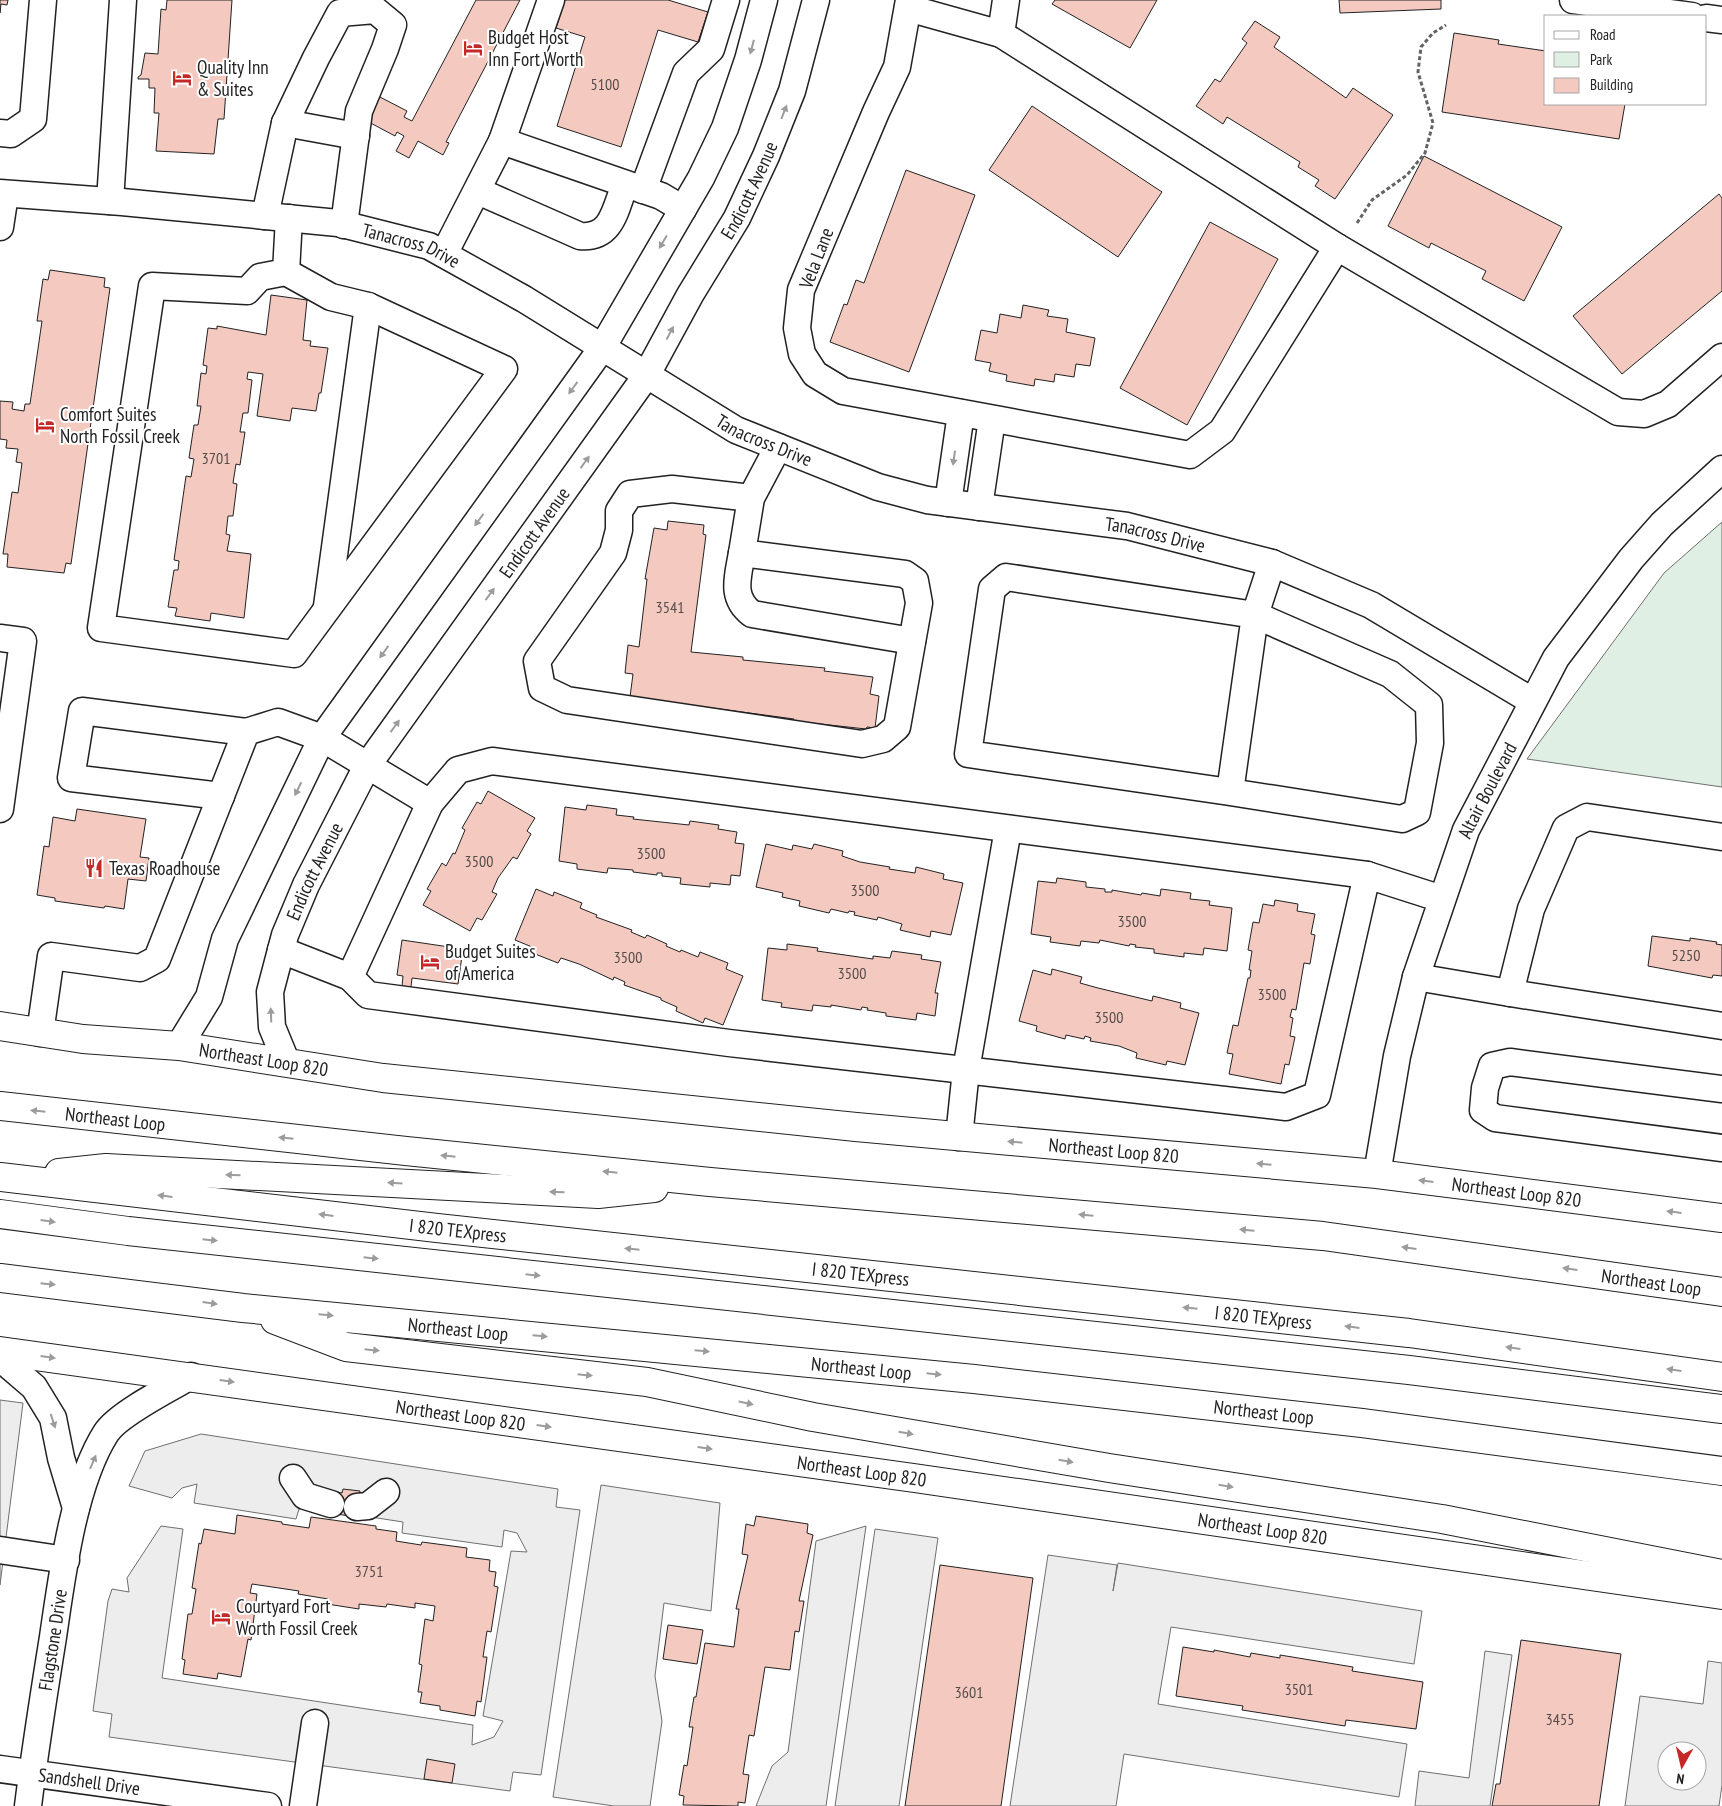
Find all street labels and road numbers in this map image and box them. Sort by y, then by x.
street label: Endicott Avenue [715,138,783,243]
street label: Tanacross Drive [360,218,465,273]
street label: Vela Lane [793,224,839,293]
street label: Tanacross Drive [712,409,816,471]
street label: Endicott Avenue [494,482,575,582]
street label: Tanacross Drive [1104,511,1208,558]
street label: Altair Boulevard [1452,738,1522,841]
street label: Endicott Avenue [281,818,348,924]
street label: Northeast Loop 820 [197,1037,330,1081]
street label: Northeast Loop [64,1101,167,1136]
street label: Northeast Loop 820 [1048,1132,1180,1168]
street label: Northeast Loop 820 [1450,1172,1583,1212]
street label: I 820 TEXpress [408,1213,508,1247]
street label: I 820 TEXpress [811,1257,910,1291]
street label: Northeast Loop [1600,1263,1703,1301]
street label: I 820 TEXpress [1213,1300,1313,1334]
street label: Northeast Loop [407,1312,509,1346]
street label: Northeast Loop [810,1351,913,1385]
street label: Northeast Loop 820 [394,1394,527,1436]
street label: Northeast Loop [1212,1394,1315,1429]
street label: Northeast Loop 820 [795,1450,928,1492]
street label: Northeast Loop 820 [1196,1507,1329,1550]
street label: Flagstone Drive [33,1587,72,1692]
street label: Sandshell Drive [37,1762,142,1800]

